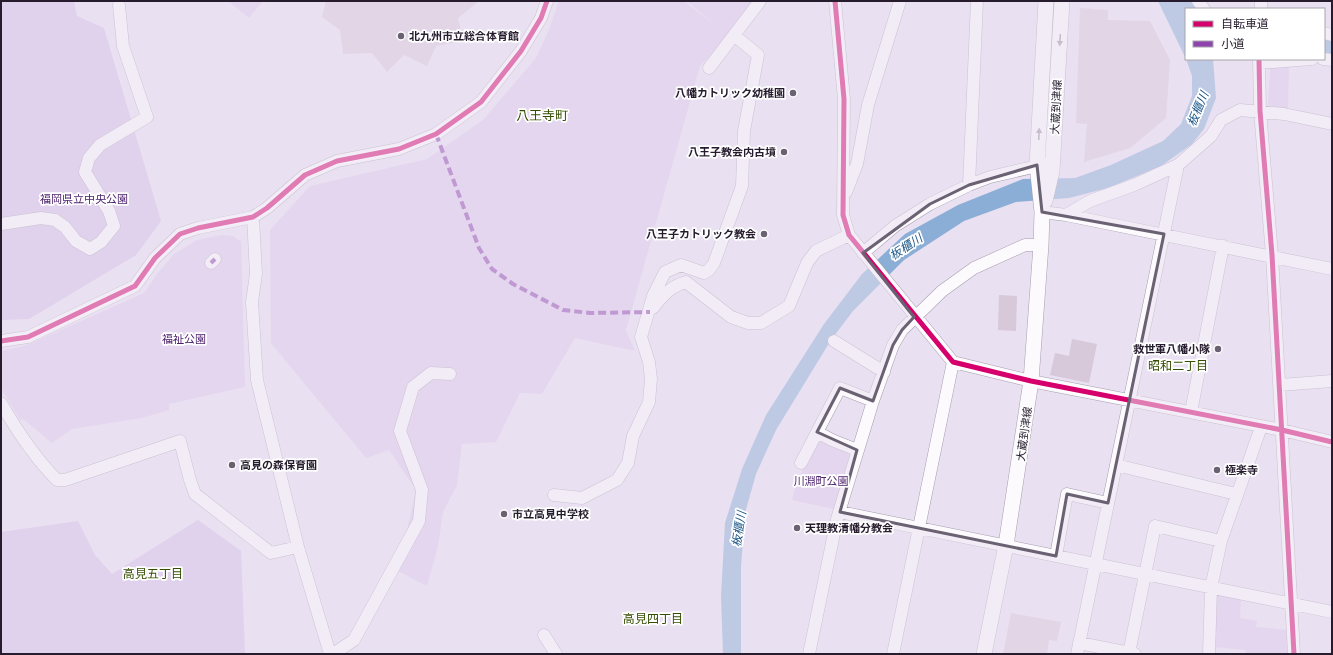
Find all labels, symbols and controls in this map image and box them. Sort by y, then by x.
legend [1185,8,1325,60]
text: 自転車道 [1221,16,1269,32]
place label: 北九州市立総合体育館 [409,29,519,43]
marker: 北九州市立総合体育館 [396,31,406,41]
one-way arrow [1056,34,1063,46]
text: 小道 [1221,36,1245,52]
street label: 大蔵到津線 [1048,79,1064,135]
place label: 八幡カトリック幼稚園 [675,86,785,100]
water label: 板櫃川 [1184,87,1213,129]
marker: 八幡カトリック幼稚園 [788,88,798,98]
district label: 八王寺町 [516,107,568,124]
one-way arrow [1035,128,1042,140]
place label: 八王子教会内古墳 [688,145,776,159]
marker: 八王子教会内古墳 [779,147,789,157]
park label: 福岡県立中央公園 [40,192,128,206]
place label: 八王子カトリック教会 [646,227,756,241]
marker: 八王子カトリック教会 [759,229,769,239]
water label: 板櫃川 [887,229,927,264]
park label: 福祉公園 [162,332,206,346]
place label: 救世軍八幡小隊 [1133,342,1210,356]
marker: 救世軍八幡小隊 [1213,344,1223,354]
district label: 昭和二丁目 [1148,358,1208,374]
street label: 大蔵到津線 [1013,406,1035,462]
place label: 高見の森保育園 [240,458,317,472]
marker: 高見の森保育園 [227,460,237,470]
place label: 極楽寺 [1225,463,1258,477]
marker: 極楽寺 [1212,465,1222,475]
park label: 川淵町公園 [794,474,849,488]
place label: 市立高見中学校 [512,507,589,521]
water label: 板櫃川 [728,508,750,548]
marker: 市立高見中学校 [499,509,509,519]
place label: 天理教清幡分教会 [805,521,893,535]
marker: 天理教清幡分教会 [792,523,802,533]
district label: 高見五丁目 [123,566,183,582]
district label: 高見四丁目 [623,611,683,627]

